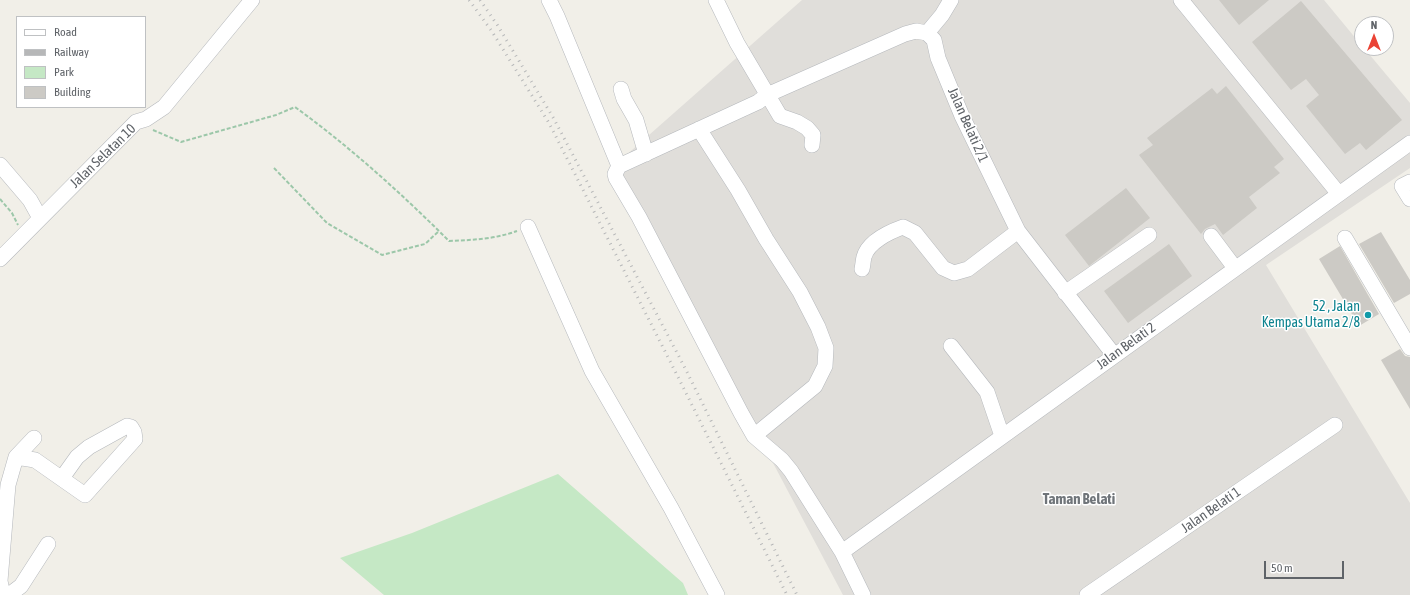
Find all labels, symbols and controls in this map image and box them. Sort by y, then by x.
legend [16,16,146,108]
north arrow [1354,16,1394,56]
text: N [1371,19,1377,31]
text: Road [54,25,77,39]
text: Railway [54,45,89,59]
text: Park [54,65,74,79]
text: Building [54,85,91,99]
street label: Jalan Belati 2/1 [944,85,992,165]
street label: Jalan Selatan 10 [67,121,139,191]
place label: 52 , Jalan Kempas Utama 2/8 [1262,299,1360,332]
marker: 52 , Jalan Kempas Utama 2/8 [1363,310,1373,320]
street label: Jalan Belati 2 [1093,319,1159,373]
street label: Jalan Belati 1 [1178,483,1244,537]
district label: Taman Belati [1043,490,1115,508]
scale bar [1266,553,1346,579]
text: 50 m [1271,561,1293,575]

